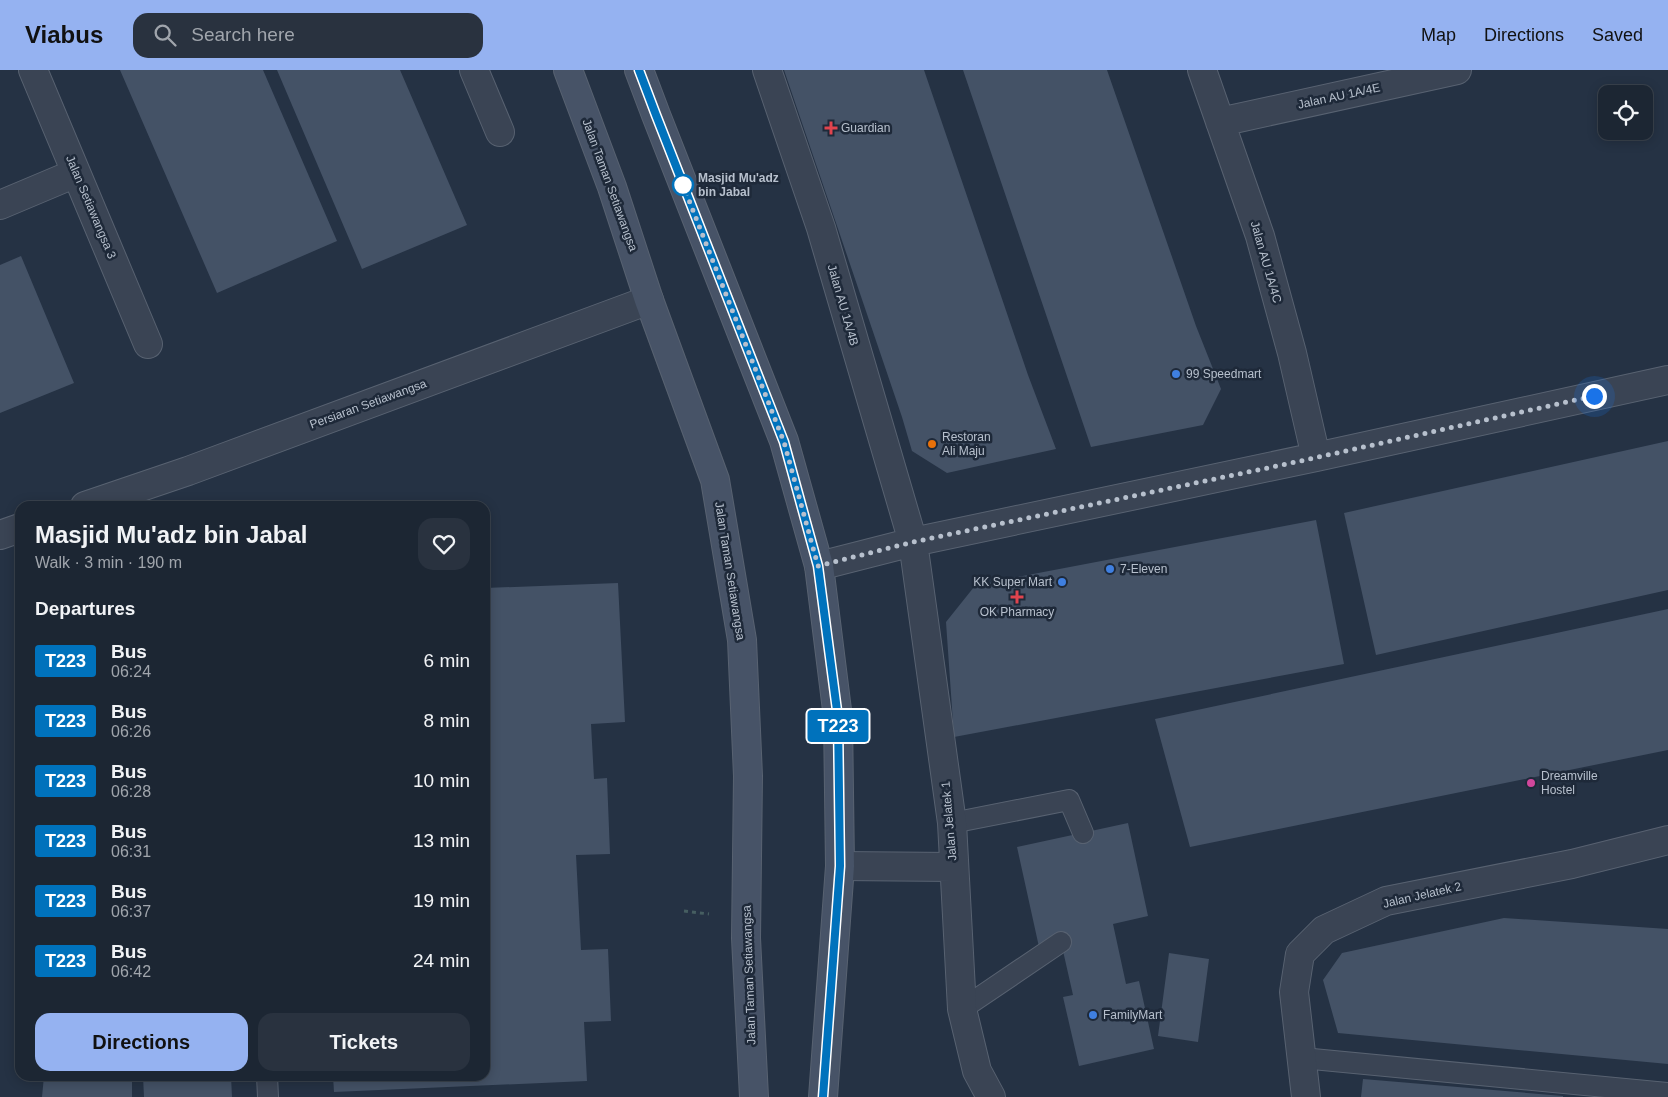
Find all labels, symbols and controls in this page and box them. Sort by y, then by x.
search box [133,13,483,58]
text: Viabus [25,21,103,48]
icon: search [151,21,179,49]
text: Search here [191,24,295,45]
text: Map [1421,25,1456,45]
text: Directions [1484,25,1564,45]
text: Saved [1592,25,1643,45]
street label: Jalan AU 1A/4E [1296,80,1382,112]
map controls [1598,85,1653,140]
button: locate [1598,85,1653,140]
street label: Jalan Taman Setiawangsa [580,117,641,253]
place label: Guardian [841,121,890,135]
marker: Guardian [825,122,837,134]
street label: Jalan Setiawangsa 3 [63,153,119,261]
place label: Masjid Mu'adz bin Jabal [698,171,779,199]
marker: Masjid Mu'adz bin Jabal [672,174,694,196]
street label: Jalan AU 1A/4C [1248,219,1284,305]
street label: Jalan AU 1A/4B [825,263,861,347]
place label: 99 Speedmart [1186,367,1262,381]
marker: 99 Speedmart [1170,368,1182,380]
street label: Persiaran Setiawangsa [308,376,429,432]
your location [1582,384,1607,409]
place label: Restoran Ali Maju [942,430,991,458]
marker: Restoran Ali Maju [926,438,938,450]
street label: Jalan Taman Setiawangsa [712,501,748,641]
button: heart [418,518,470,570]
text: Masjid Mu'adz bin Jabal [35,521,307,548]
text: Walk · 3 min · 190 m [35,554,182,571]
place label: 7-Eleven [1120,562,1167,576]
marker: 7-Eleven [1104,563,1116,575]
place label: KK Super Mart [973,575,1053,589]
marker: KK Super Mart [1056,576,1068,588]
marker: OK Pharmacy [1011,591,1023,603]
text: Departures [35,598,135,619]
place label: OK Pharmacy [980,605,1054,619]
text: Bus [111,641,147,662]
text: 6 min [424,650,470,671]
text: T223 [45,651,86,671]
text: 06:24 [111,663,151,680]
text: Bus [111,701,147,722]
text: 8 min [424,710,470,731]
line badge: T223 [803,710,873,742]
text: T223 [45,711,86,731]
text: T223 [817,716,859,736]
text: 06:26 [111,723,151,740]
text: Bus [111,761,147,782]
place label: Dreamville Hostel [1541,769,1598,797]
text: 10 min [413,770,470,791]
text: T223 [45,771,86,791]
marker: Dreamville Hostel [1525,777,1537,789]
street label: Jalan Jelatek 1 [939,780,959,861]
text: 06:28 [111,783,151,800]
text: Bus [111,821,147,842]
text: 13 min [413,830,470,851]
text: T223 [45,831,86,851]
text: 06:31 [111,843,151,860]
street label: Jalan Jelatek 2 [1381,879,1463,911]
text: Bus [111,881,147,902]
text: 19 min [413,890,470,911]
text: T223 [45,891,86,911]
text: 06:37 [111,903,151,920]
street label: Jalan Taman Setiawangsa [740,905,758,1045]
text: Bus [111,941,147,962]
text: 24 min [413,950,470,971]
text: T223 [45,951,86,971]
text: 06:42 [111,963,151,980]
place label: FamilyMart [1103,1008,1163,1022]
marker: FamilyMart [1087,1009,1099,1021]
button: Directions [35,1013,248,1071]
button: Tickets [258,1013,470,1071]

